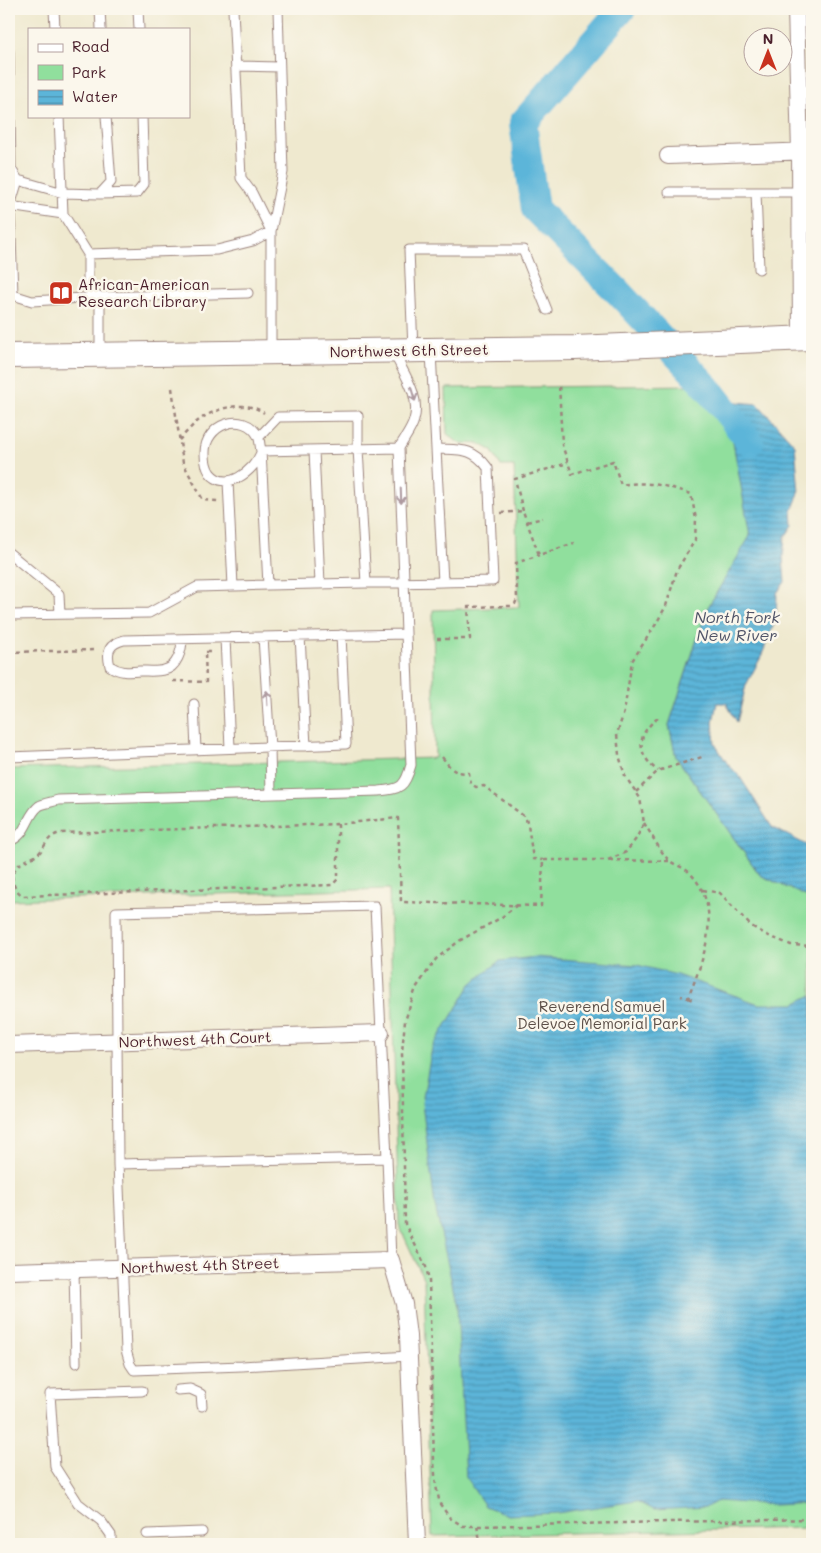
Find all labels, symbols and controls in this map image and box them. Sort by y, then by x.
legend [28,28,190,118]
north arrow [744,28,794,78]
text: N [763,29,773,48]
text: Road [72,36,109,56]
text: Park [72,62,106,82]
text: Water [72,86,118,106]
place label: African-American Research Library [78,274,209,311]
library icon: African-American Research Library [48,280,74,306]
street label: Northwest 6th Street [329,339,489,361]
one-way arrow [408,386,418,402]
one-way arrow [396,488,405,504]
water label: North Fork New River [694,606,780,645]
one-way arrow [263,690,272,706]
park label: Reverend Samuel Delevoe Memorial Park [517,996,687,1033]
street label: Northwest 4th Court [118,1026,272,1052]
street label: Northwest 4th Street [120,1252,280,1278]

